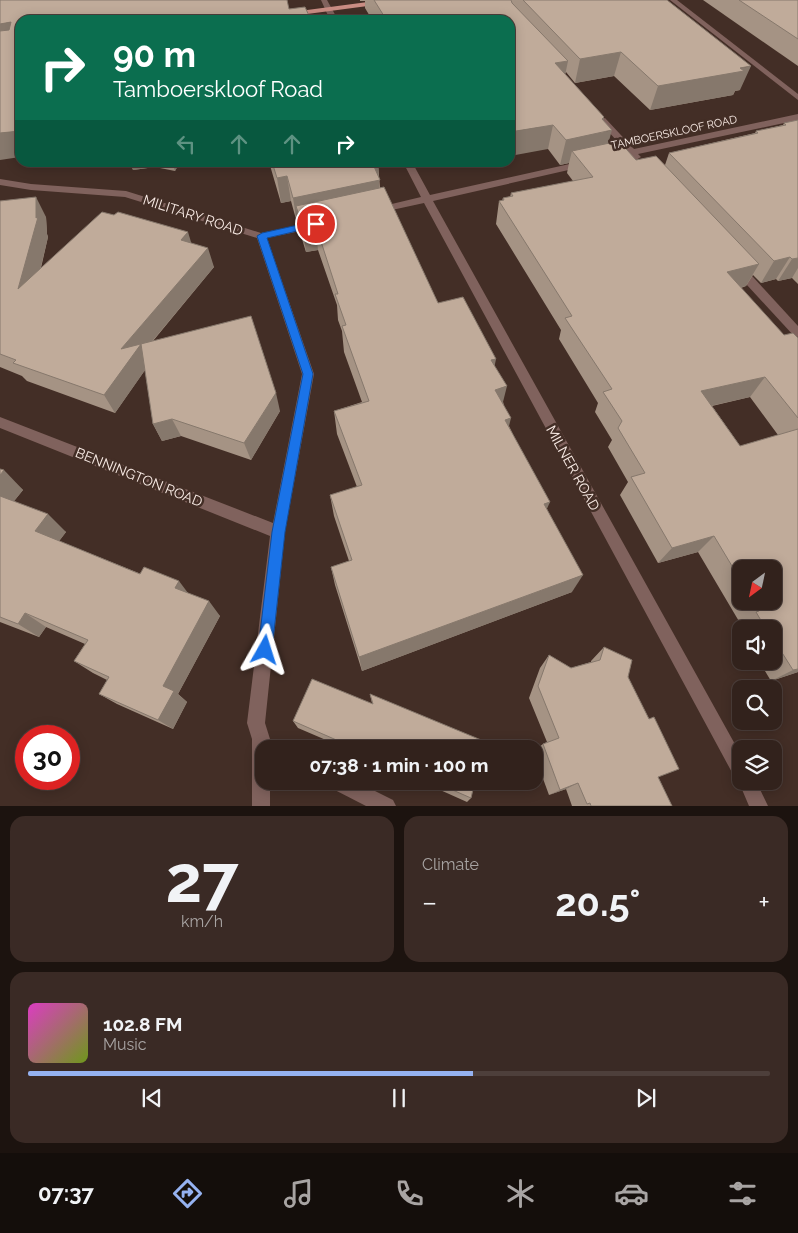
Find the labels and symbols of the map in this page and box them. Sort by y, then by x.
street label: TAMBOERSKLOOF ROAD [610,113,738,152]
street label: MILITARY ROAD [141,191,245,239]
pin [295,203,337,245]
street label: MILNER ROAD [543,423,603,513]
street label: BENNINGTON ROAD [73,444,205,510]
north arrow [732,560,782,610]
position arrow [238,623,290,675]
speed limit sign: 30 [15,725,80,790]

